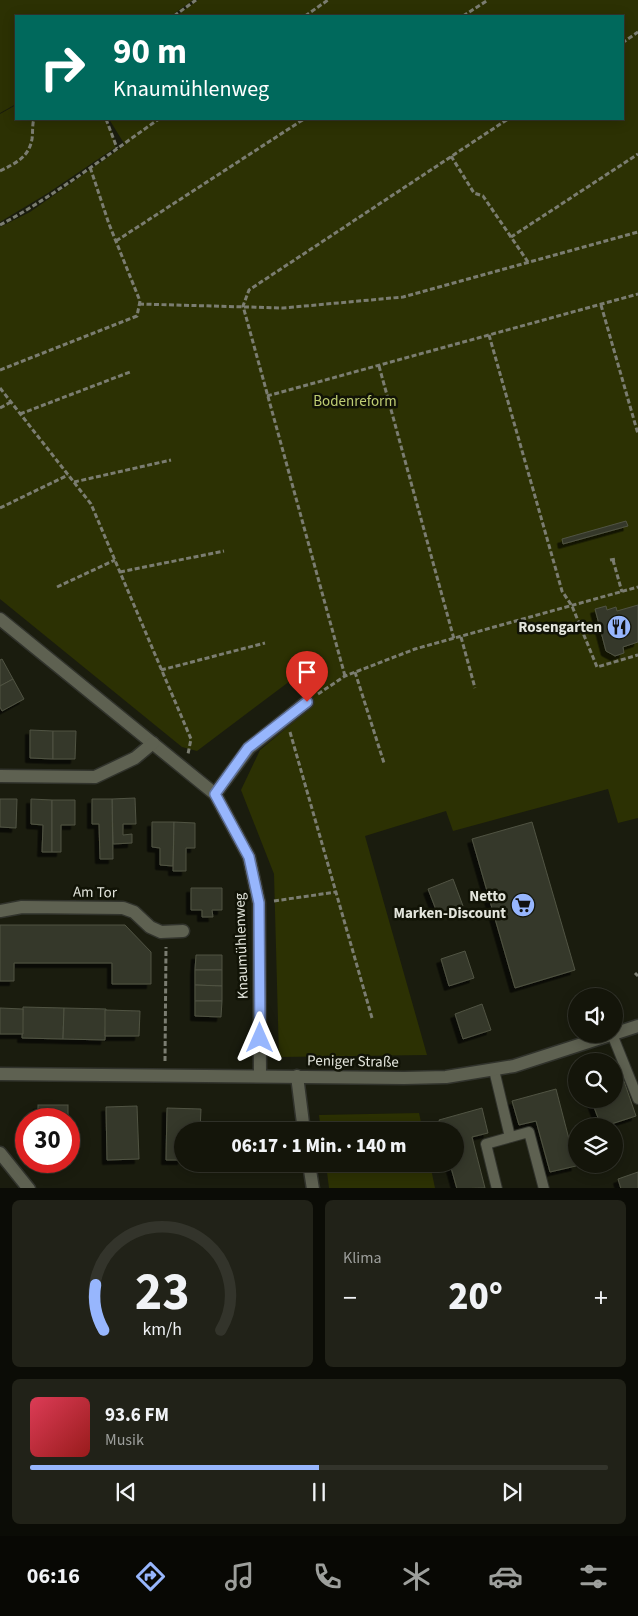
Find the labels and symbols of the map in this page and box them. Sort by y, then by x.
park label: Bodenreform [313,391,397,412]
restaurant icon: Rosengarten [606,614,632,640]
place label: Rosengarten [518,617,602,638]
pin [286,651,328,702]
street label: Am Tor [73,882,118,903]
place label: Netto Marken-Discount [393,886,506,924]
street label: Knaumühlenweg [229,892,254,1000]
supermarket icon: Netto Marken-Discount [510,892,536,918]
position arrow [233,1011,285,1063]
street label: Peniger Straße [307,1050,399,1073]
speed limit sign: 30 [15,1108,80,1173]

